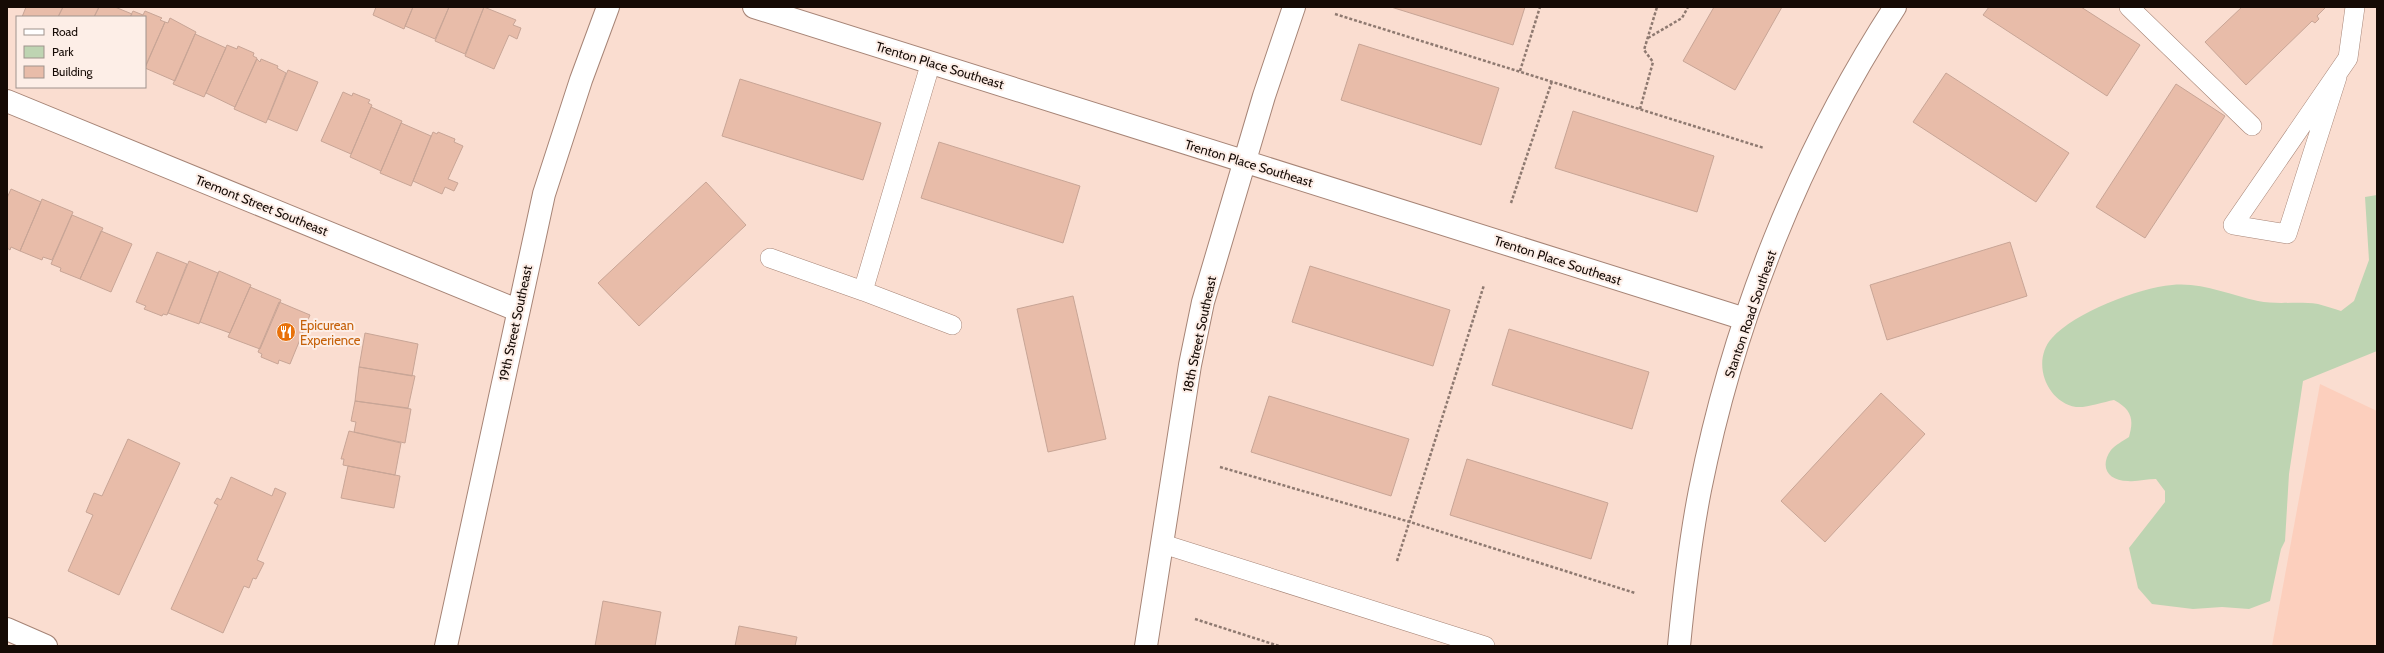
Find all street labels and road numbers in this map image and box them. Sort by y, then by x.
street label: Trenton Place Southeast [874,38,1006,92]
street label: Trenton Place Southeast [1183,136,1315,190]
street label: Tremont Street Southeast [193,171,331,239]
street label: Trenton Place Southeast [1492,232,1624,288]
street label: Stanton Road Southeast [1721,248,1780,380]
street label: 19th Street Southeast [495,263,535,382]
street label: 18th Street Southeast [1179,274,1219,394]

